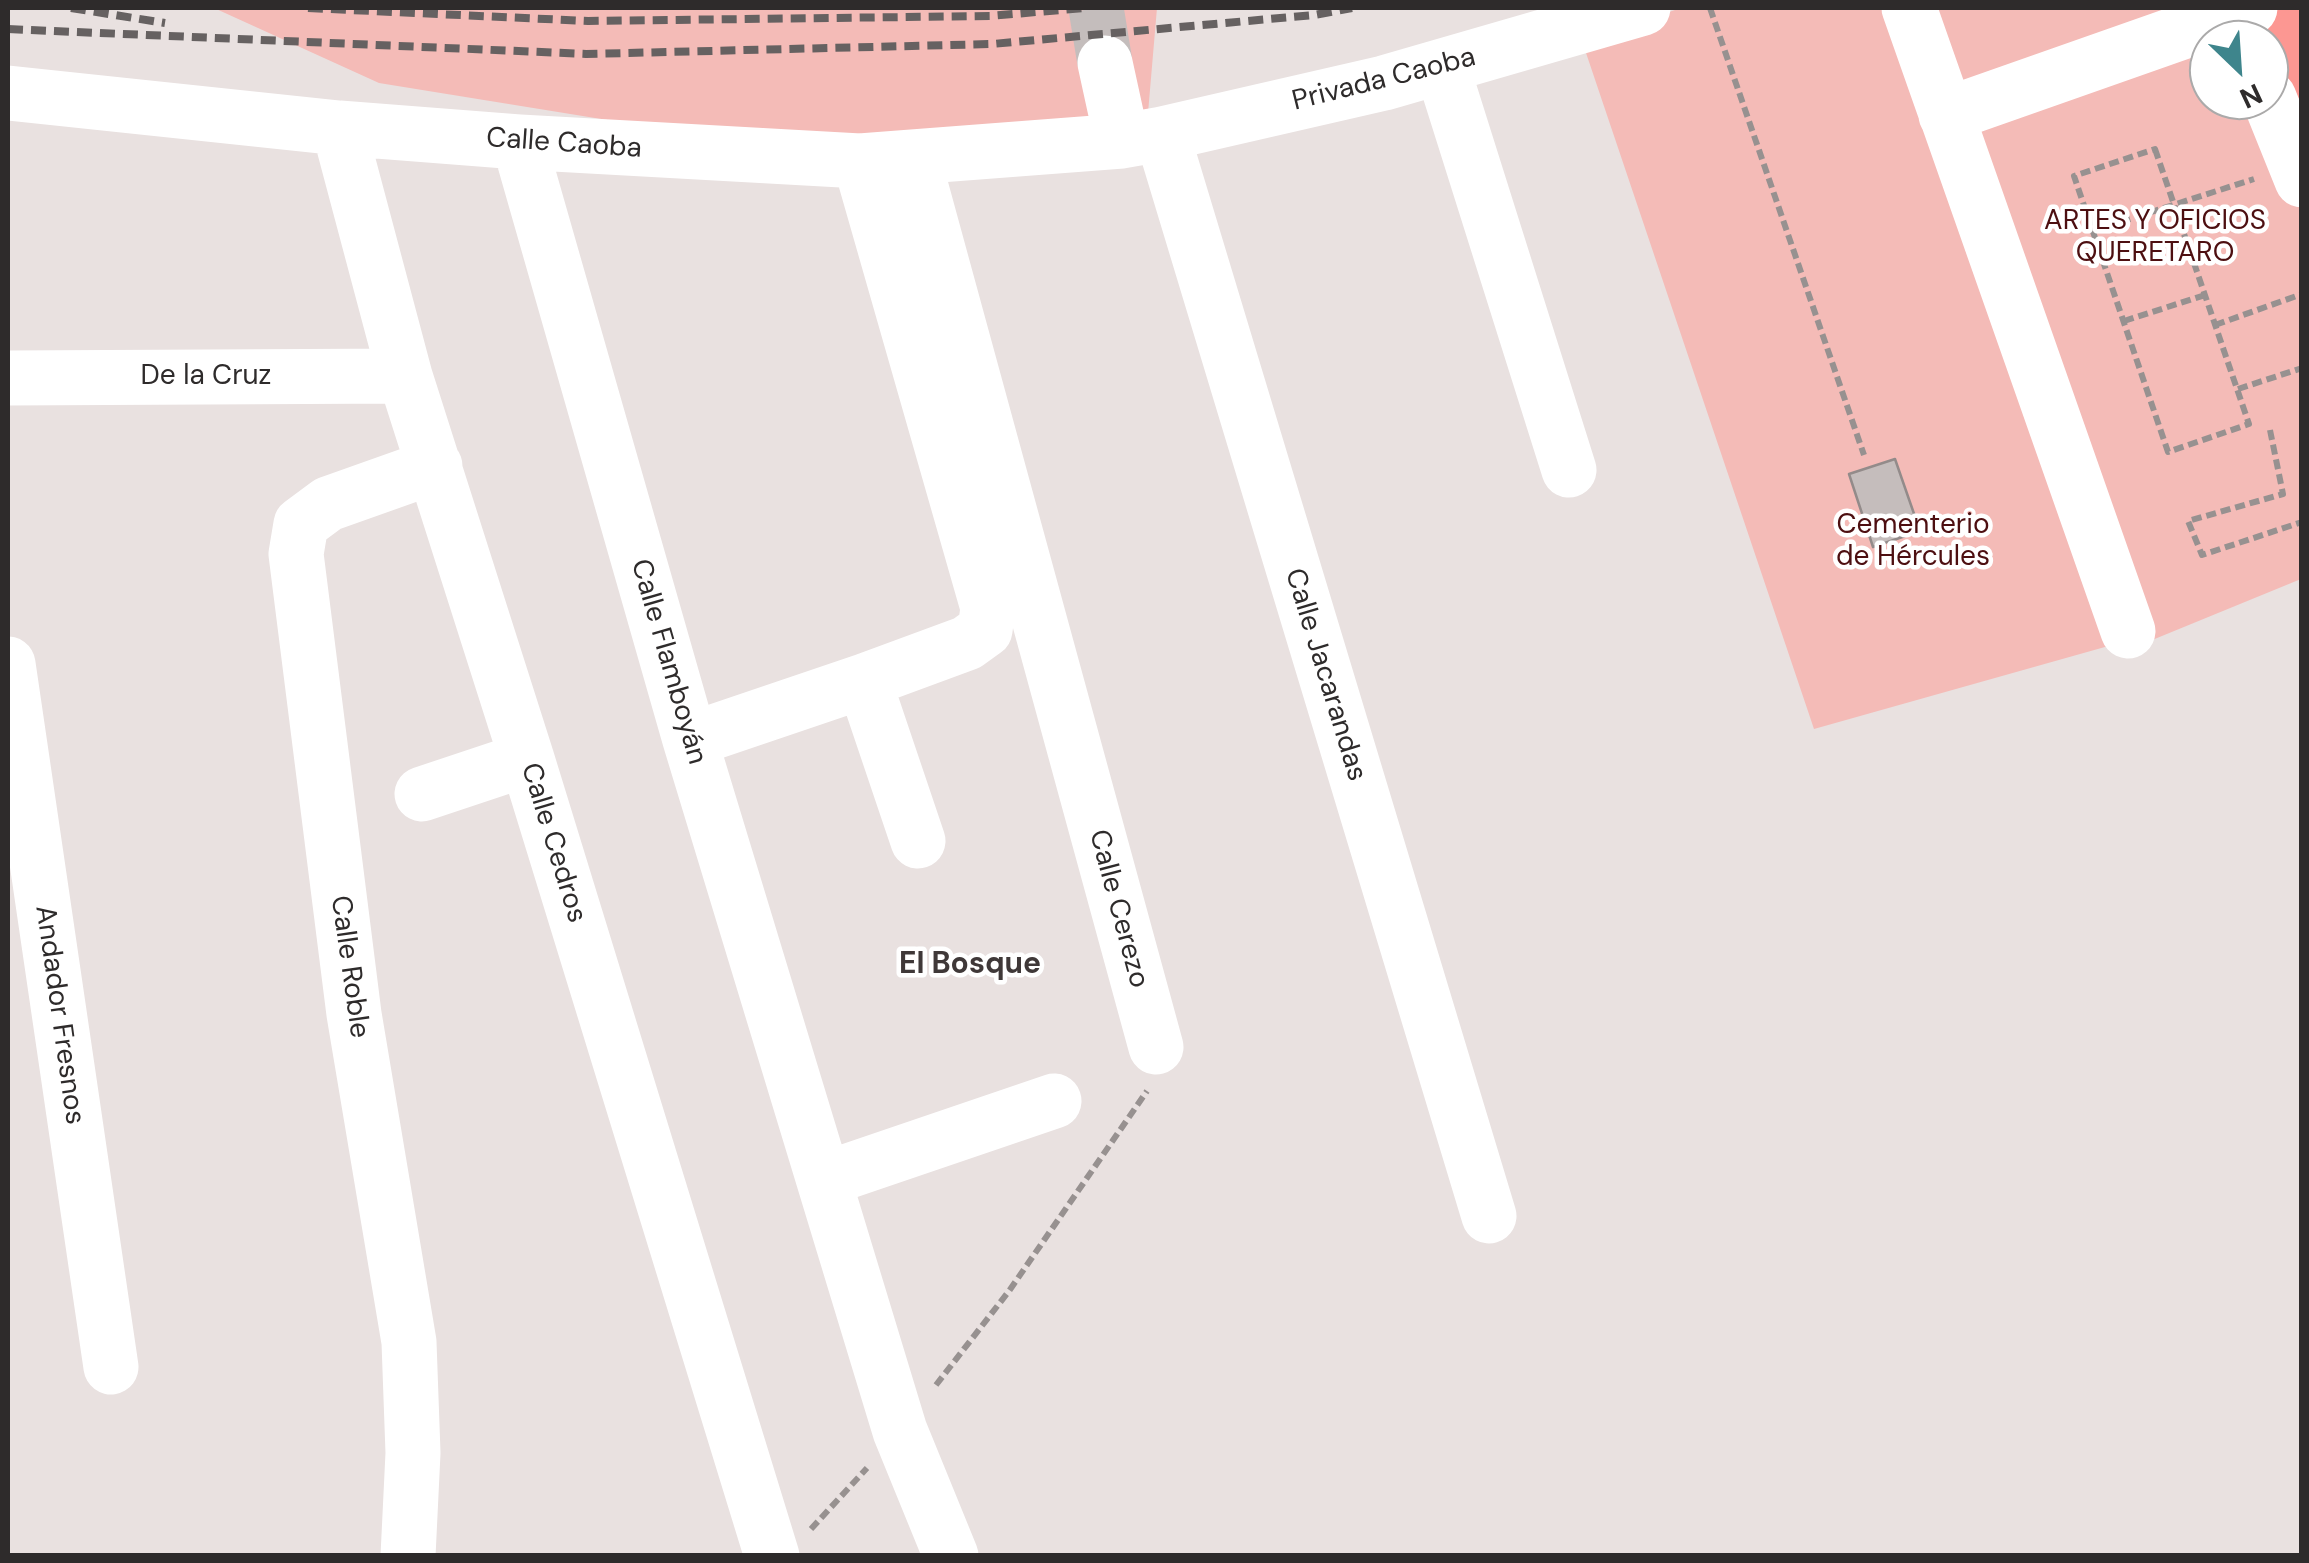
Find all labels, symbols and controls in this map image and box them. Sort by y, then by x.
north arrow [2189,20,2289,120]
street label: Privada Caoba [1289,41,1479,119]
text: N [2234,75,2268,117]
street label: Calle Caoba [485,122,643,166]
park label: ARTES Y OFICIOS QUERETARO [2044,205,2266,271]
street label: De la Cruz [141,360,271,394]
park label: Cementerio de Hércules [1836,509,1990,575]
street label: Calle Flamboyán [623,556,713,768]
street label: Calle Jacarandas [1277,565,1373,785]
street label: Calle Cedros [513,759,593,927]
street label: Calle Cerezo [1081,826,1155,992]
street label: Calle Roble [322,894,376,1040]
street label: Andador Fresnos [27,903,91,1127]
district label: El Bosque [899,947,1041,983]

